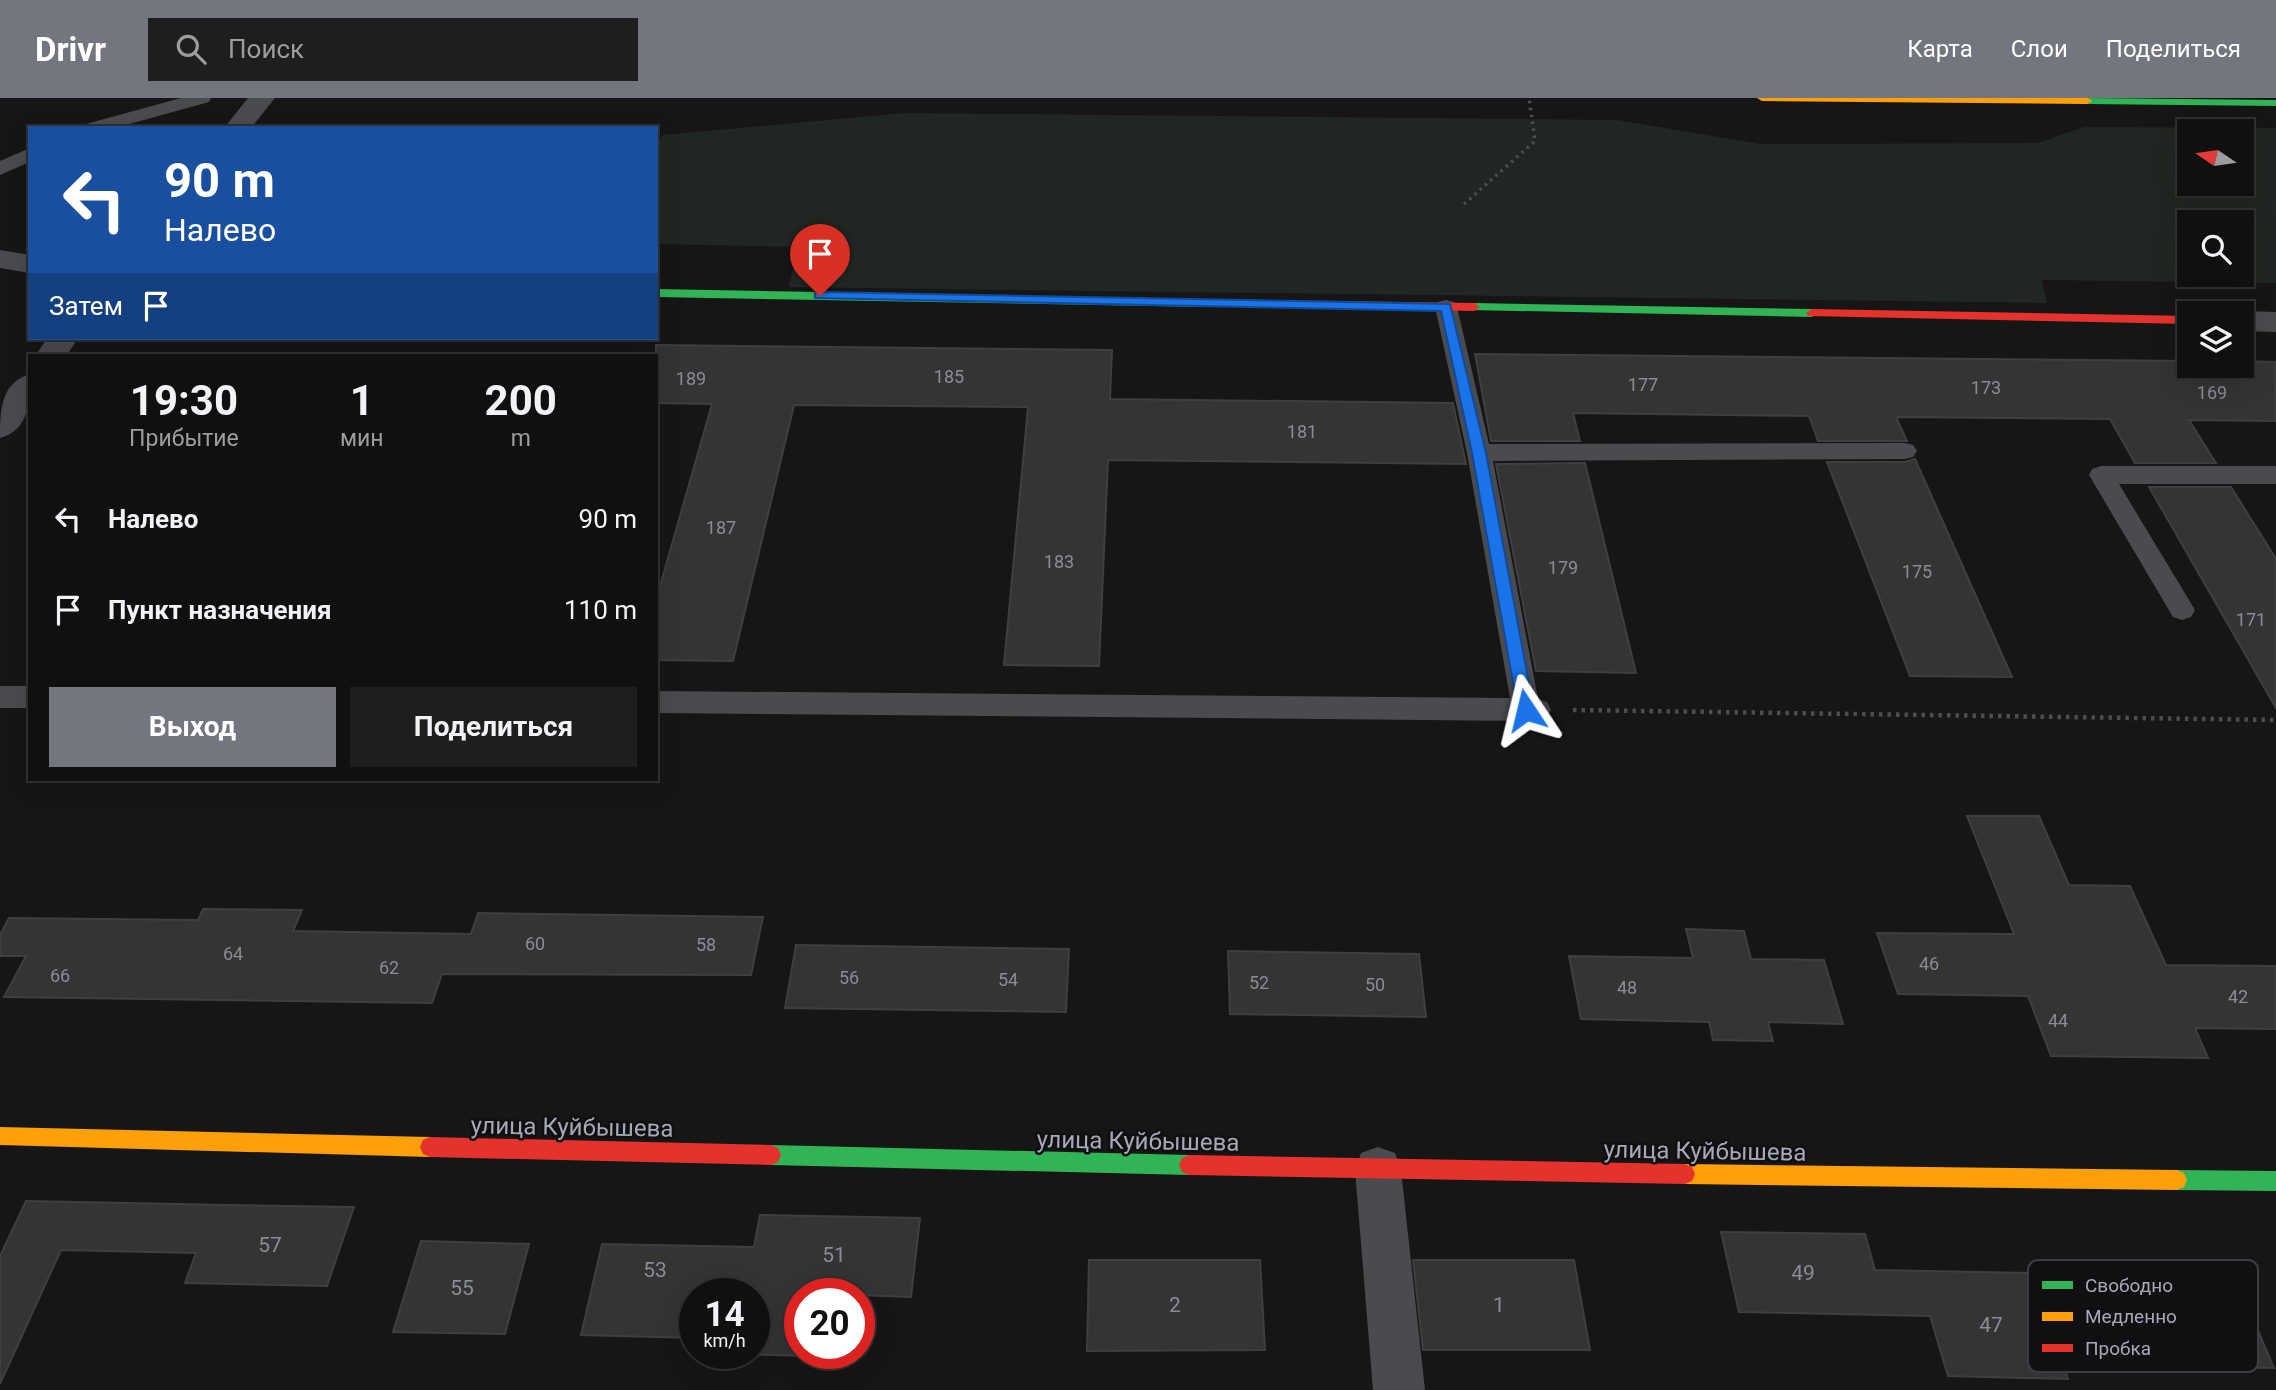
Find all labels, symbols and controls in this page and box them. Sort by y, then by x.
search box [148,18,638,81]
text: Drivr [35,30,106,69]
icon: search [172,30,210,68]
text: Поиск [228,34,304,64]
text: Карта [1907,35,1973,63]
text: Слои [2011,35,2068,63]
text: Поделиться [2106,35,2241,63]
north arrow [2177,119,2254,196]
map controls [2177,119,2254,378]
text: 90 m [164,152,275,209]
icon: left [49,154,140,245]
button: search [2177,210,2254,287]
text: Налево [164,211,276,249]
pin [790,224,850,296]
icon: arrive [801,235,839,273]
icon: arrive [137,287,175,325]
text: Затем [49,291,123,321]
button: layers [2177,301,2254,378]
house number: 185 [934,366,964,387]
house number: 189 [676,368,706,389]
house number: 177 [1628,374,1658,395]
text: 19:30 [130,376,238,425]
text: 1 [350,376,374,425]
text: 200 [485,376,557,425]
house number: 173 [1971,377,2001,398]
house number: 169 [2197,382,2227,403]
house number: 181 [1287,421,1317,442]
text: Прибытие [129,425,239,452]
text: мин [340,425,384,452]
text: m [511,425,531,452]
icon: left [49,500,87,538]
text: Налево [108,504,198,534]
text: 90 m [579,504,637,534]
house number: 187 [706,517,736,538]
house number: 183 [1044,551,1074,572]
house number: 179 [1548,557,1578,578]
house number: 175 [1902,561,1932,582]
icon: arrive [49,591,87,629]
text: Пункт назначения [108,595,332,625]
text: 110 m [564,595,637,625]
house number: 171 [2236,609,2266,630]
position arrow [1489,673,1563,747]
button: Выход [49,687,336,767]
button: Поделиться [350,687,637,767]
house number: 60 [525,933,545,954]
house number: 58 [696,934,716,955]
house number: 64 [223,943,243,964]
house number: 46 [1919,953,1939,974]
house number: 62 [379,957,399,978]
house number: 66 [50,965,70,986]
house number: 56 [839,967,859,988]
house number: 54 [998,969,1018,990]
house number: 52 [1249,972,1269,993]
house number: 50 [1365,974,1385,995]
house number: 48 [1617,977,1637,998]
house number: 42 [2228,986,2248,1007]
house number: 44 [2048,1010,2068,1031]
street label: улица Куйбышева [470,1111,674,1143]
street label: улица Куйбышева [1036,1125,1240,1157]
street label: улица Куйбышева [1603,1135,1807,1167]
house number: 57 [258,1233,282,1257]
house number: 51 [822,1243,846,1267]
house number: 53 [643,1258,667,1282]
legend [2028,1260,2258,1372]
house number: 49 [1791,1261,1815,1285]
text: Свободно [2085,1274,2173,1297]
house number: 55 [450,1276,474,1300]
speed limit sign: 20 [784,1278,875,1369]
house number: 2 [1169,1293,1181,1317]
house number: 1 [1493,1293,1505,1317]
text: 14 [704,1294,745,1335]
text: Медленно [2085,1305,2177,1328]
house number: 47 [1979,1313,2003,1337]
text: km/h [703,1330,746,1351]
text: Пробка [2085,1337,2151,1360]

